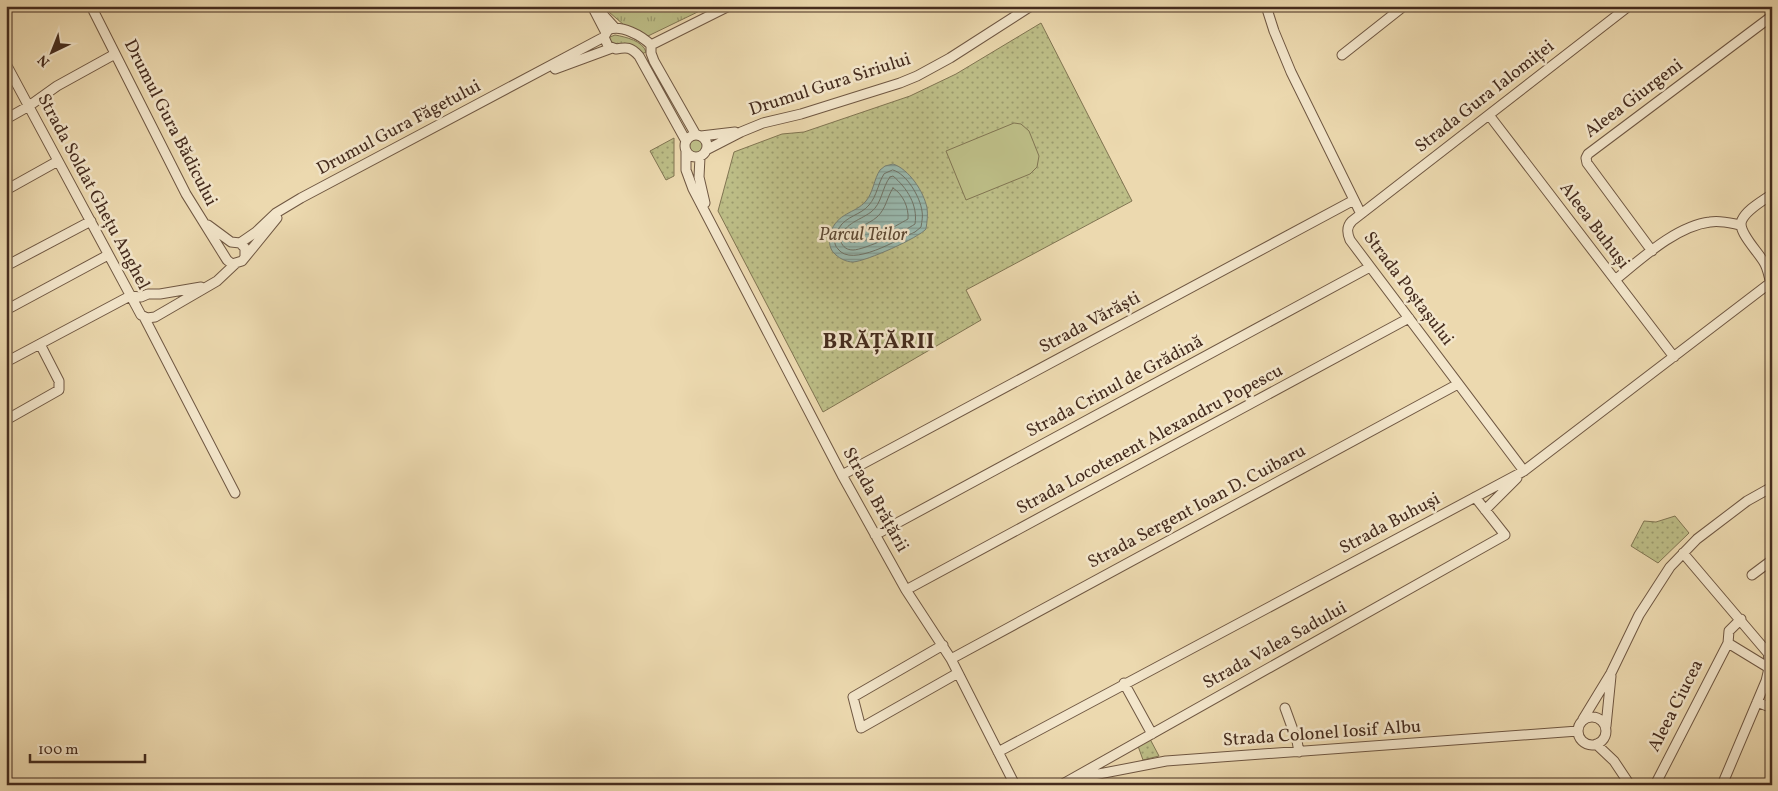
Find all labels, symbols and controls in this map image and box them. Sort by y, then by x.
north arrow [28,28,78,78]
street label: Drumul Gura Bădicului [117,35,223,211]
street label: Strada Gura Ialomiței [1410,35,1560,159]
street label: Drumul Gura Siriului [746,47,914,123]
text: N [34,50,54,71]
street label: Aleea Giurgeni [1579,54,1689,144]
street label: Drumul Gura Făgetului [313,74,485,182]
street label: Strada Soldat Ghețu Anghel [31,90,155,294]
street label: Aleea Buhuși [1553,177,1635,275]
park label: Parcul Teilor [819,223,907,248]
street label: Strada Poștașului [1357,227,1459,351]
street label: Strada Vărăști [1035,286,1145,360]
district label: BRĂȚĂRII [822,327,936,358]
street label: Strada Crinul de Grădină [1022,330,1208,444]
street label: Strada Locotenent Alexandru Popescu [1012,359,1288,521]
street label: Strada Sergent Ioan D. Cuibaru [1084,439,1310,575]
street label: Strada Brățării [836,443,914,557]
street label: Strada Buhuși [1335,487,1445,561]
street label: Strada Valea Sadului [1198,596,1352,696]
street label: Aleea Ciucea [1642,656,1710,756]
street label: Strada Colonel Iosif Albu [1222,715,1422,753]
scale bar [30,731,145,763]
text: 100 m [38,740,78,761]

